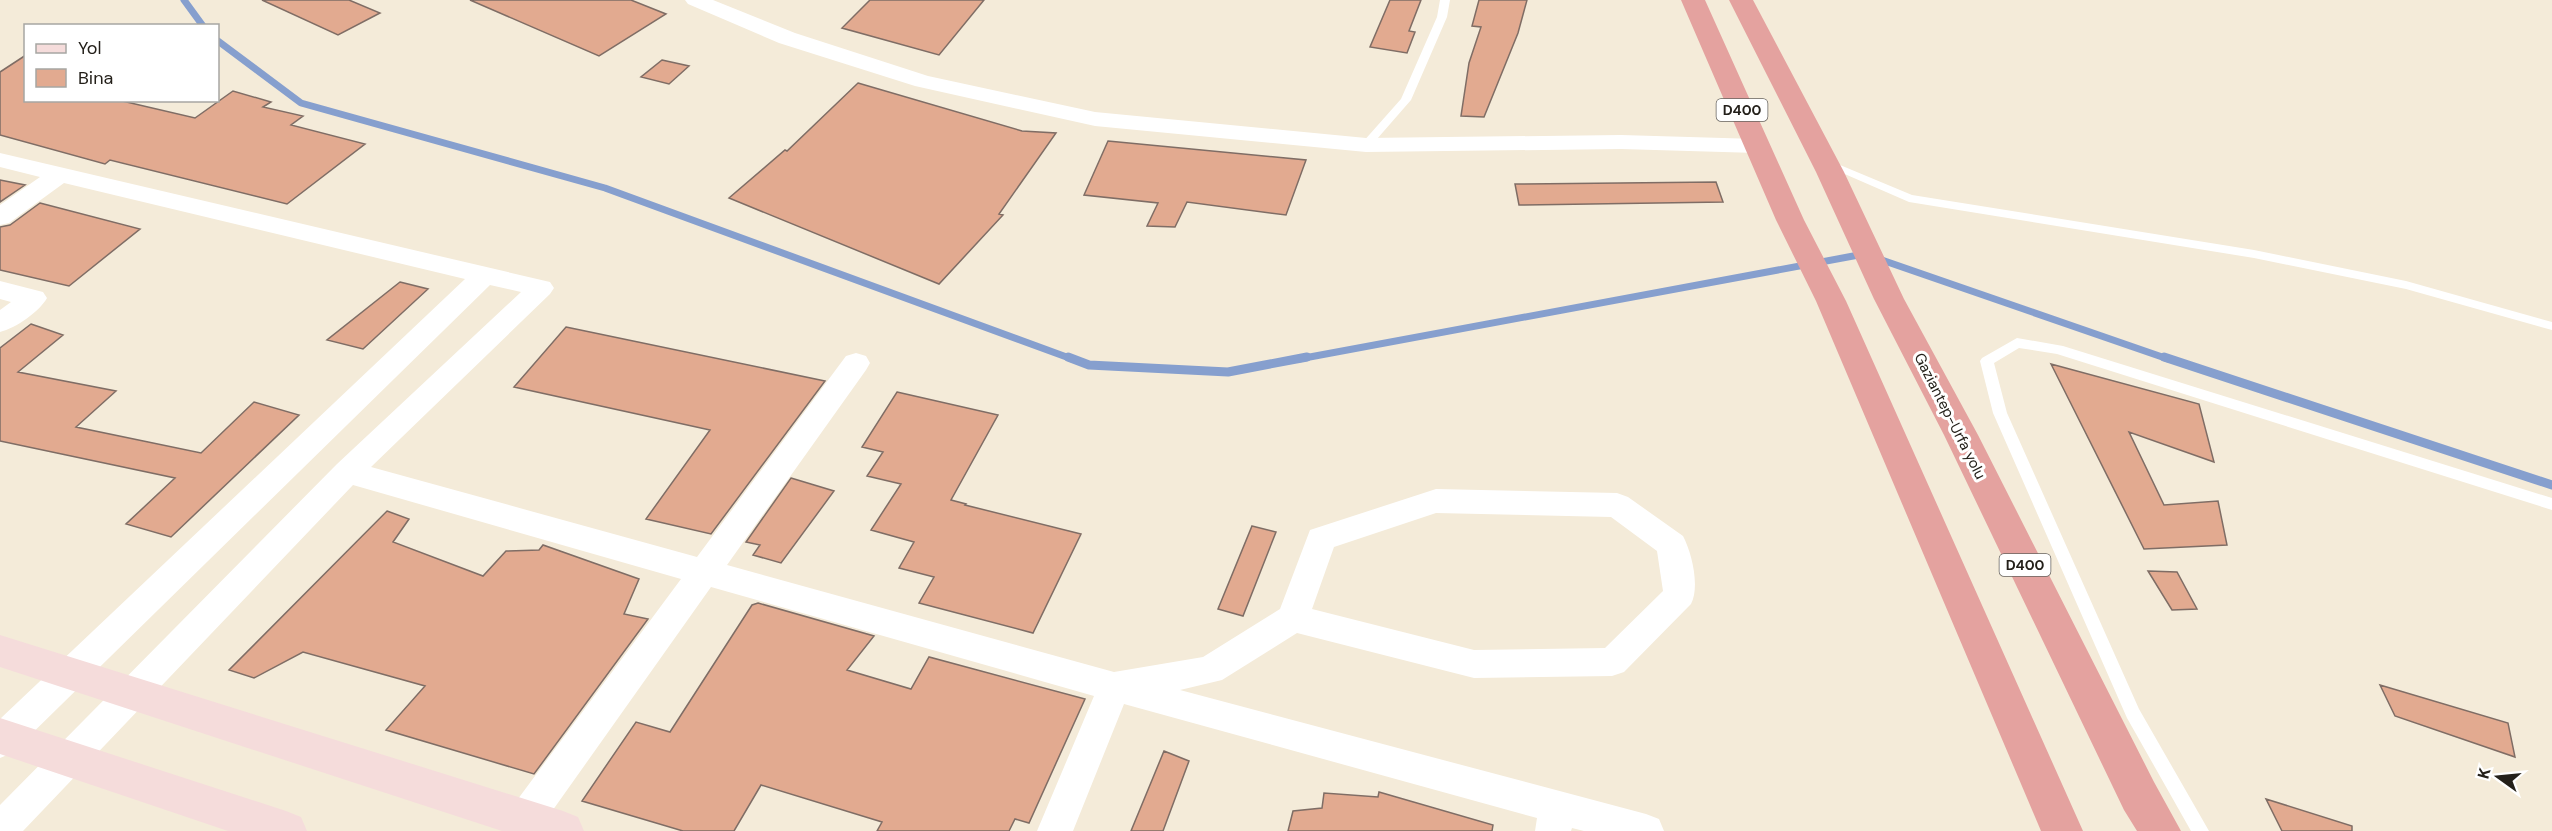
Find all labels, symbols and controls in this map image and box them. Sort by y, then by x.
legend [24,24,219,102]
text: Yol [78,36,102,60]
text: Bina [78,66,113,90]
road number: D400 [1716,99,1768,121]
street label: Gaziantep-Urfa yolu [1909,349,1991,483]
road number: D400 [2000,554,2050,576]
north arrow [2468,747,2528,807]
text: K [2472,765,2496,781]

